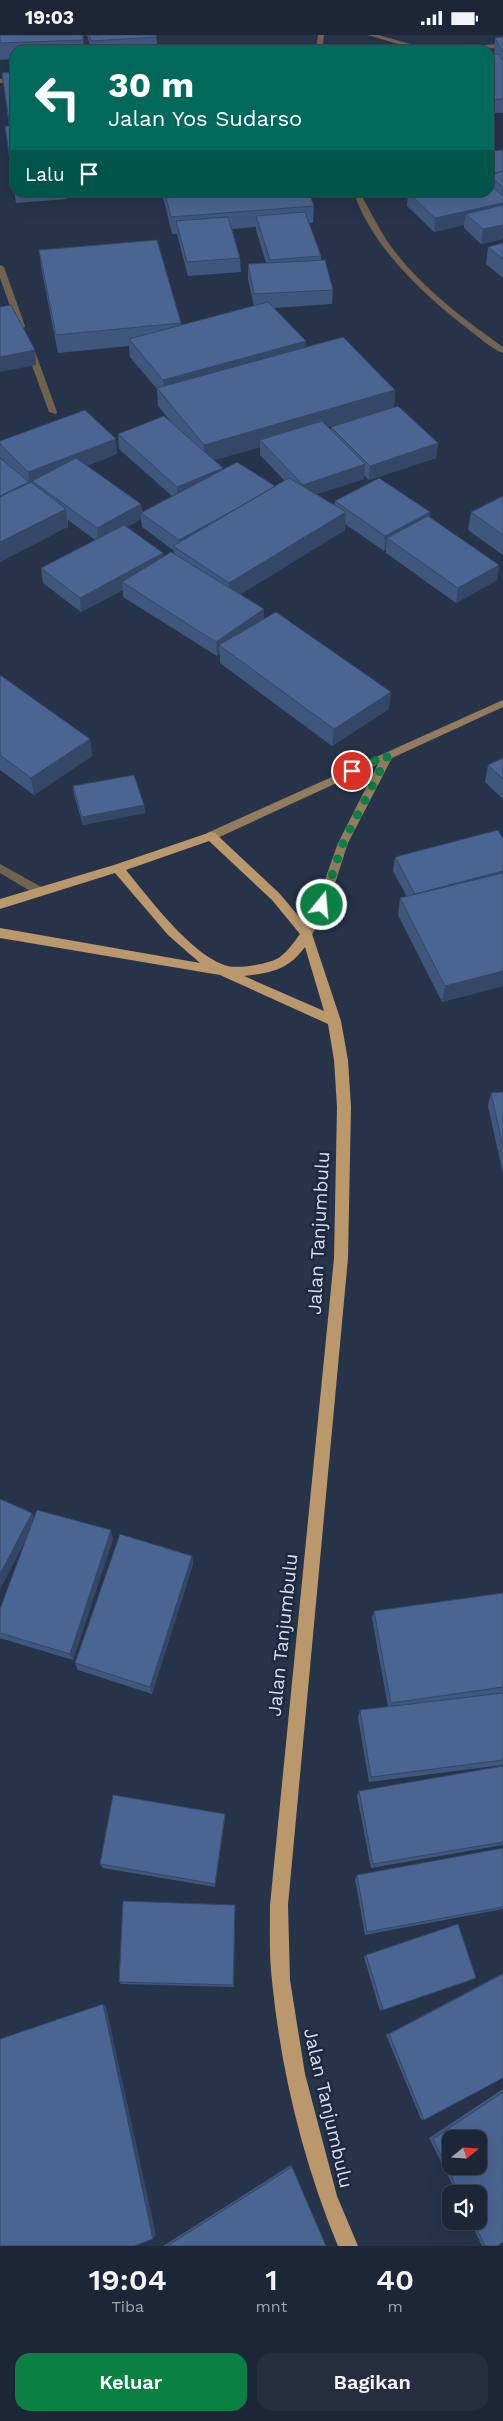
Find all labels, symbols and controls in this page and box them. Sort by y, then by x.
text: 19:03 [25,6,74,29]
text: 30 m [108,64,194,106]
icon: left [25,65,90,130]
text: Jalan Yos Sudarso [108,106,302,131]
icon: arrive [75,160,103,188]
text: Lalu [25,163,65,186]
pin [331,750,373,792]
icon: arrive [338,757,366,785]
position arrow [295,878,347,930]
street label: Jalan Tanjumbulu [303,1151,334,1315]
street label: Jalan Tanjumbulu [263,1553,302,1718]
street label: Jalan Tanjumbulu [299,2026,358,2190]
north arrow [442,2130,488,2175]
map controls [442,2130,487,2230]
button: sound [442,2185,487,2230]
text: 19:04 [89,2262,167,2297]
text: 1 [265,2262,278,2297]
text: 40 [376,2262,414,2297]
text: Tiba [111,2297,144,2316]
text: mnt [256,2297,287,2316]
text: m [388,2297,403,2316]
button: Keluar [15,2353,247,2411]
button: Bagikan [257,2353,488,2411]

